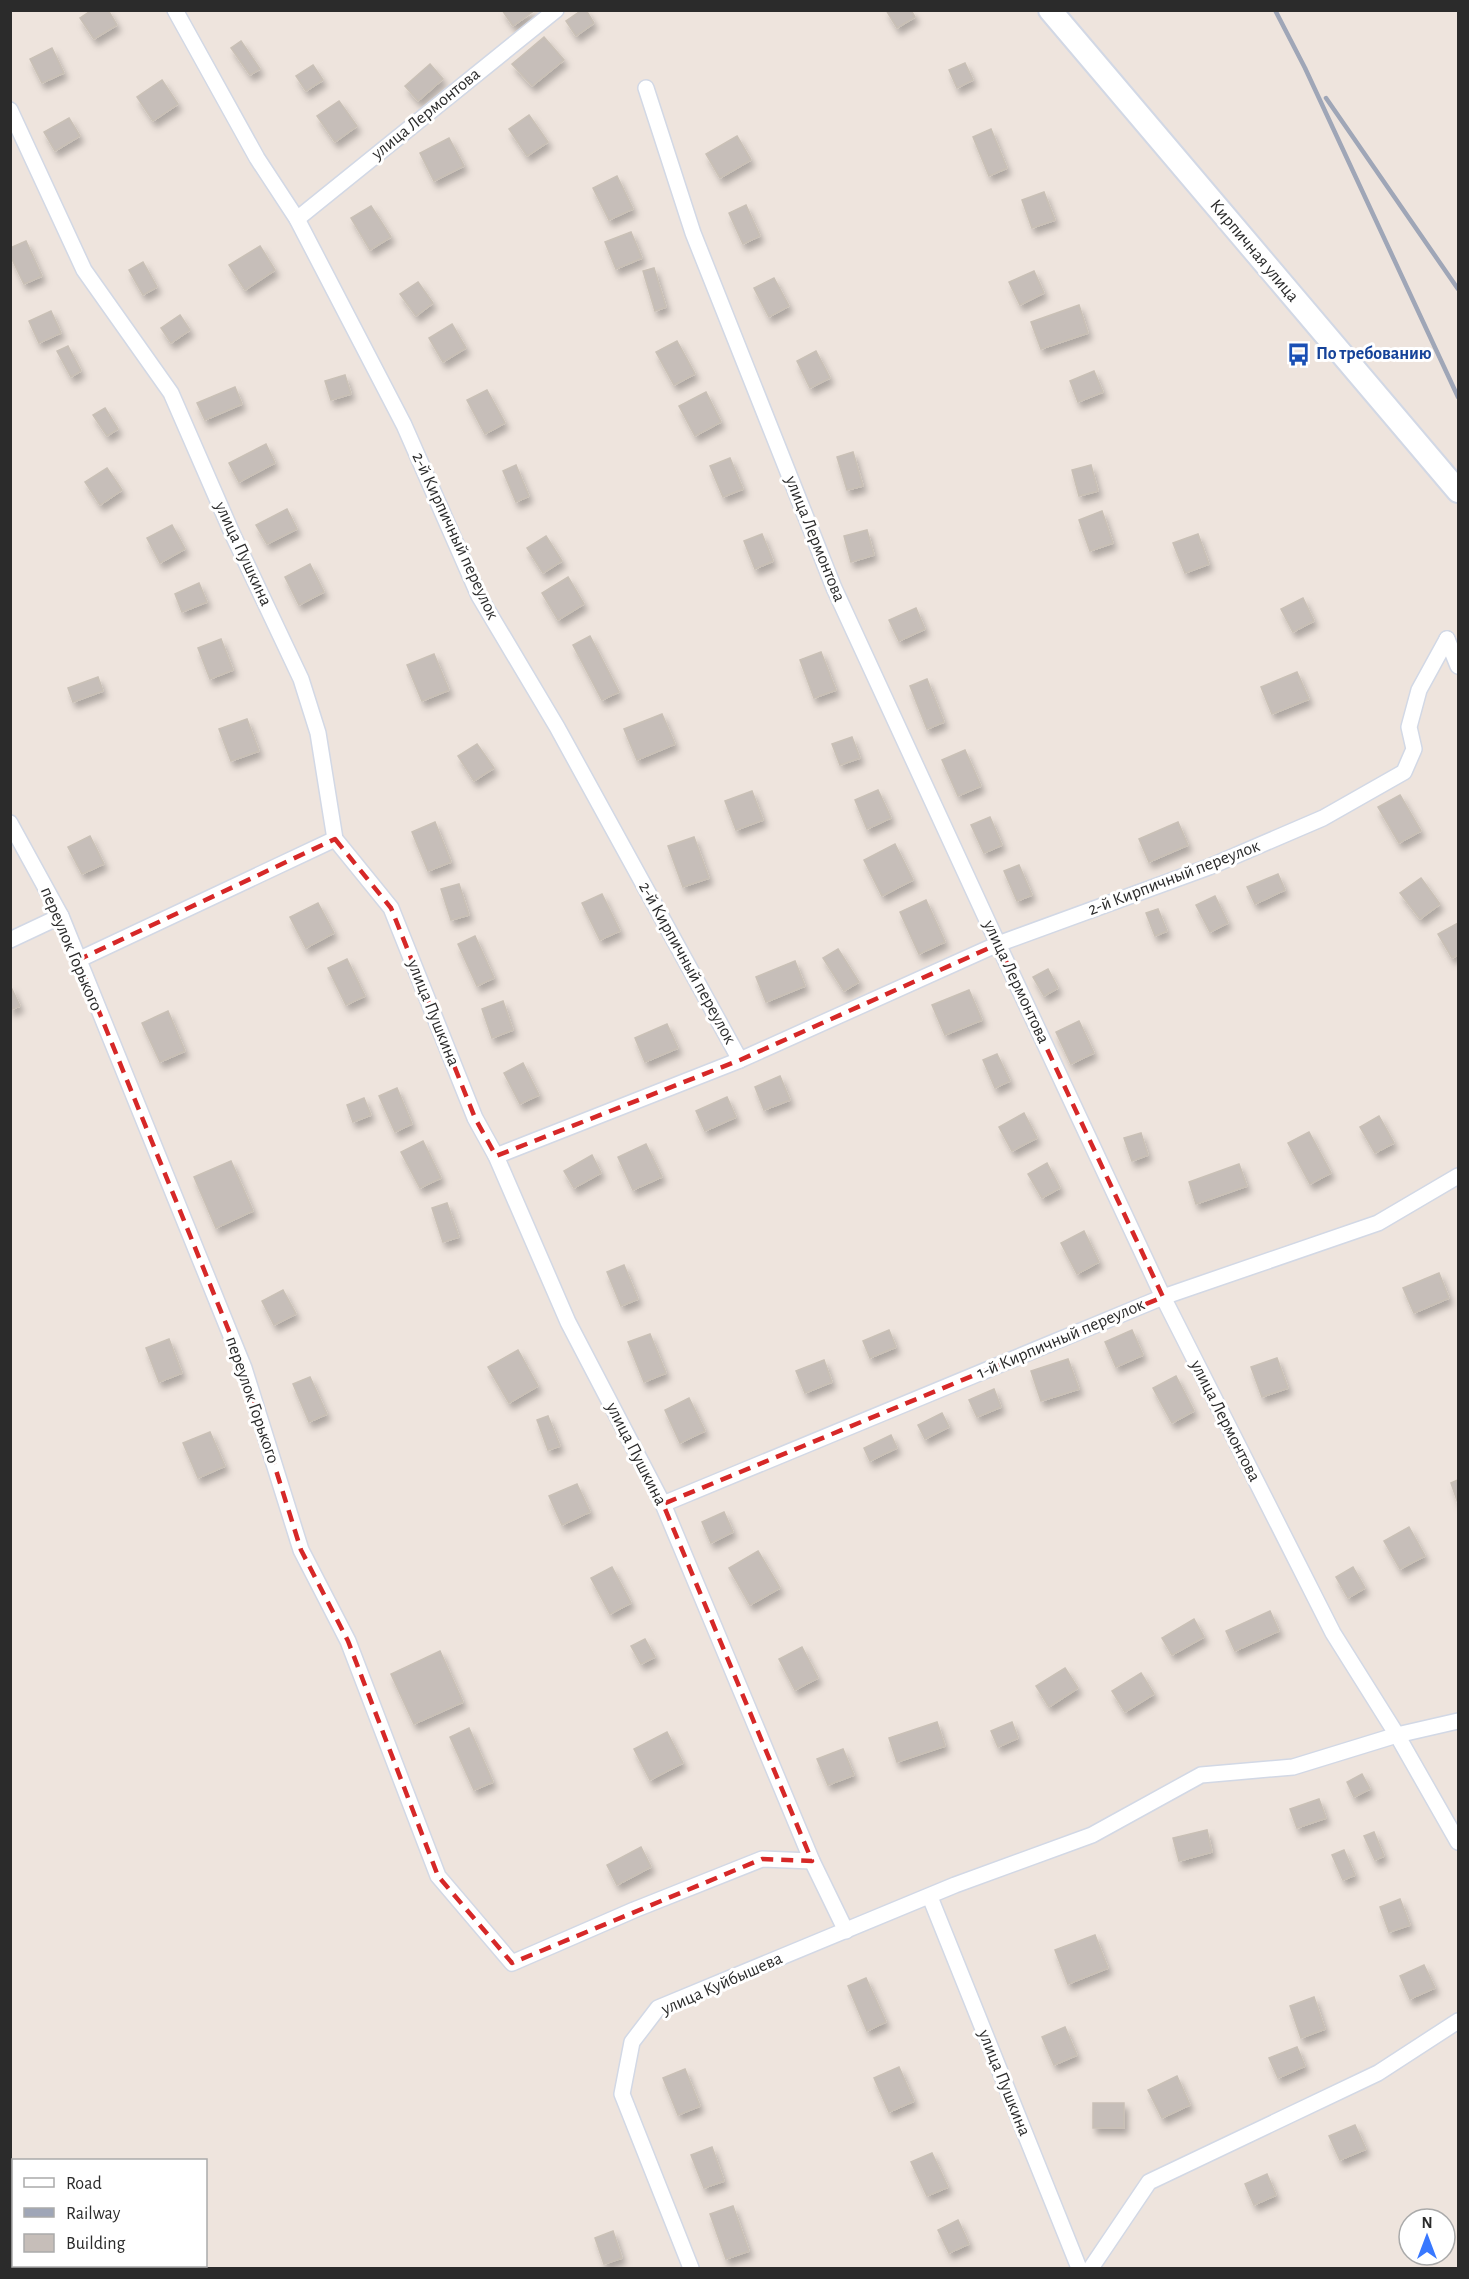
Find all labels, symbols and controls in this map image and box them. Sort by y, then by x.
street label: улица Лермонтова [368,65,484,164]
street label: Кирпичная улица [1206,196,1302,306]
bus stop icon: По требованию [1285,341,1311,367]
place label: По требованию [1316,345,1432,363]
street label: 2-й Кирпичный переулок [408,450,502,623]
street label: улица Лермонтова [781,473,848,604]
street label: улица Пушкина [211,498,275,609]
street label: 2-й Кирпичный переулок [1086,837,1263,919]
street label: 2-й Кирпичный переулок [635,879,739,1048]
street label: переулок Горького [37,884,105,1014]
street label: улица Лермонтова [979,917,1052,1046]
street label: улица Пушкина [403,956,462,1069]
street label: 1-й Кирпичный переулок [974,1295,1148,1383]
street label: переулок Горького [222,1334,282,1466]
street label: улица Лермонтова [1186,1356,1263,1485]
street label: улица Пушкина [602,1399,670,1508]
street label: улица Куйбышева [658,1948,785,2019]
street label: улица Пушкина [974,2026,1033,2139]
legend [12,2159,207,2267]
text: Road [66,2175,102,2193]
text: Railway [66,2205,121,2223]
north arrow [1397,2207,1457,2267]
text: N [1421,2215,1433,2231]
text: Building [66,2235,126,2253]

